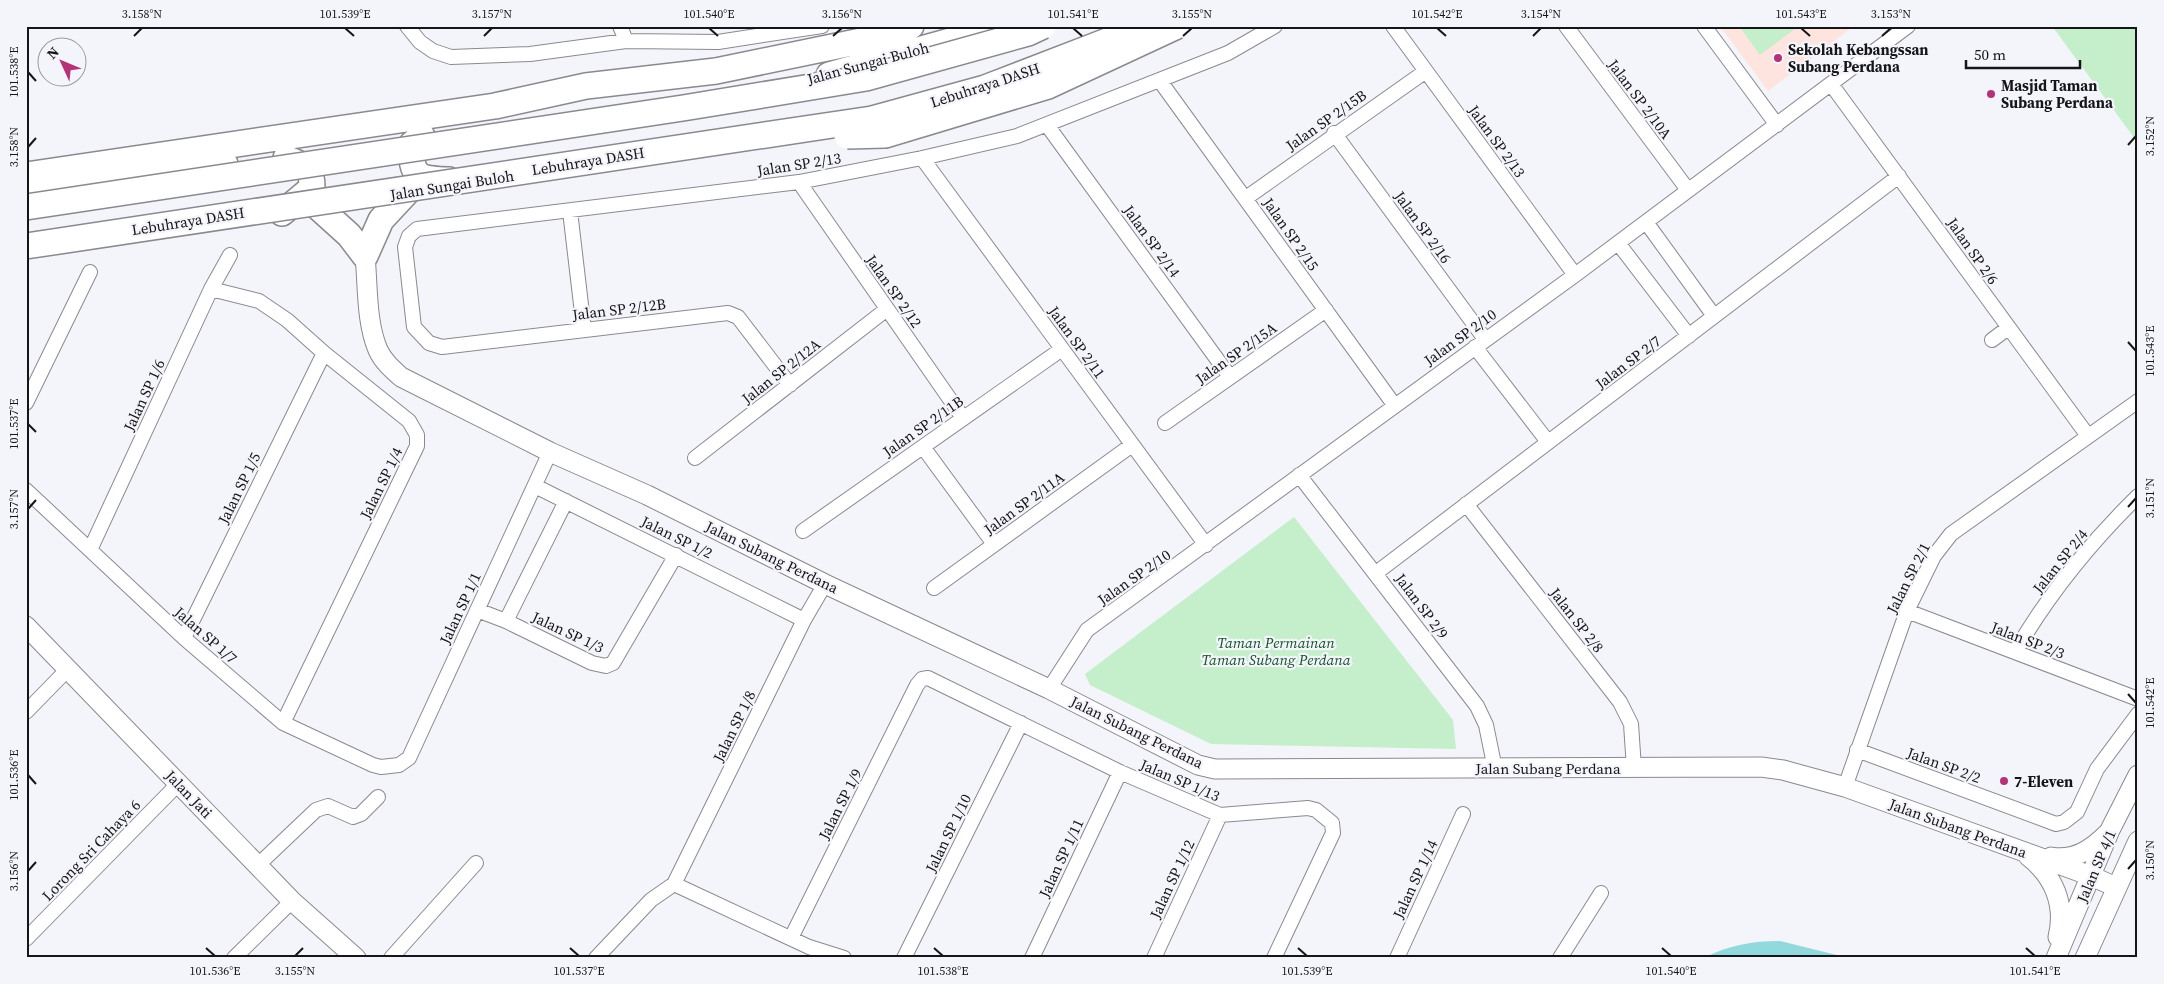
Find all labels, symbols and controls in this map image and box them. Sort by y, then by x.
text: 3.158°N [122,6,162,22]
text: 101.539°E [320,6,370,22]
text: 3.157°N [472,6,512,22]
text: 101.540°E [684,6,734,22]
text: 3.156°N [822,6,862,22]
text: 101.541°E [1048,6,1098,22]
text: 3.155°N [1172,6,1212,22]
text: 101.542°E [1412,6,1462,22]
text: 3.154°N [1521,6,1561,22]
text: 101.543°E [1776,6,1826,22]
text: 3.153°N [1871,6,1911,22]
street label: Jalan Sungai Buloh [804,37,931,90]
north arrow [38,38,88,88]
scale bar [1966,38,2080,70]
place label: Sekolah Kebangssan Subang Perdana [1788,39,1929,77]
text: N [42,42,63,64]
text: 50 m [1974,44,2006,65]
text: 101.538°E [6,47,22,97]
marker: Sekolah Kebangssan Subang Perdana [1772,52,1784,64]
street label: Jalan SP 2/10A [1603,54,1677,143]
street label: Lebuhraya DASH [928,57,1043,113]
place label: Masjid Taman Subang Perdana [2001,75,2114,113]
street label: Jalan SP 2/15B [1281,84,1371,156]
marker: Masjid Taman Subang Perdana [1985,88,1997,100]
street label: Jalan SP 2/13 [1463,100,1530,181]
text: 3.152°N [2142,116,2158,156]
text: 3.158°N [6,127,22,167]
street label: Lebuhraya DASH [530,142,646,180]
street label: Jalan SP 2/13 [755,147,842,181]
street label: Jalan Sungai Buloh [388,165,515,205]
street label: Jalan SP 2/16 [1389,186,1456,267]
street label: Jalan SP 2/15 [1258,192,1324,275]
street label: Jalan SP 2/14 [1118,200,1186,282]
street label: Lebuhraya DASH [130,202,246,240]
street label: Jalan SP 2/6 [1942,213,2004,289]
street label: Jalan SP 2/12 [861,249,927,332]
street label: Jalan SP 2/12B [570,293,667,325]
street label: Jalan SP 2/11 [1043,301,1110,382]
street label: Jalan SP 2/10 [1419,304,1500,371]
street label: Jalan SP 2/15A [1190,317,1281,389]
text: 101.543°E [2142,326,2158,376]
street label: Jalan SP 2/7 [1590,330,1665,394]
street label: Jalan SP 2/12A [736,334,825,409]
street label: Jalan SP 1/6 [118,356,170,435]
street label: Jalan SP 2/11B [878,390,968,462]
text: 101.537°E [6,399,22,449]
street label: Jalan SP 1/4 [354,443,408,523]
street label: Jalan SP 1/5 [212,449,265,528]
street label: Jalan SP 2/11A [979,467,1068,540]
text: 3.151°N [2142,478,2158,518]
text: 3.157°N [6,489,22,529]
street label: Jalan SP 1/2 [637,510,716,563]
street label: Jalan Subang Perdana [701,515,842,598]
street label: Jalan SP 2/4 [2027,524,2093,598]
street label: Jalan SP 2/1 [1881,539,1935,618]
street label: Jalan SP 2/10 [1092,544,1175,610]
street label: Jalan SP 2/9 [1390,568,1454,643]
street label: Jalan SP 1/1 [434,569,486,648]
street label: Jalan SP 2/8 [1544,582,1609,657]
street label: Jalan SP 1/7 [169,601,242,668]
street label: Jalan SP 1/3 [528,606,607,658]
street label: Jalan SP 2/3 [1987,616,2068,664]
park label: Taman Permainan Taman Subang Perdana [1201,632,1351,670]
text: 101.542°E [2142,678,2158,728]
street label: Jalan SP 1/8 [707,687,760,766]
street label: Jalan Subang Perdana [1066,690,1207,773]
street label: Jalan SP 2/2 [1903,742,1984,788]
text: 101.536°E [6,750,22,800]
street label: Jalan SP 1/13 [1136,753,1223,806]
street label: Jalan Subang Perdana [1474,758,1621,779]
street label: Jalan Jati [160,765,217,823]
street label: Jalan SP 1/9 [813,765,867,844]
place label: 7-Eleven [2014,771,2073,792]
marker: 7-Eleven [1998,775,2010,787]
street label: Jalan SP 1/10 [920,790,976,877]
street label: Jalan Subang Perdana [1885,793,2030,863]
street label: Lorong Sri Cahaya 6 [37,795,145,905]
street label: Jalan SP 1/11 [1033,815,1088,902]
street label: Jalan SP 4/1 [2071,826,2121,907]
street label: Jalan SP 1/12 [1144,836,1199,923]
street label: Jalan SP 1/14 [1387,836,1443,923]
text: 3.150°N [2142,840,2158,880]
text: 3.156°N [6,851,22,891]
text: 101.536°E [190,963,240,979]
text: 3.155°N [275,963,315,979]
text: 101.537°E [554,963,604,979]
text: 101.538°E [918,963,968,979]
text: 101.539°E [1282,963,1332,979]
text: 101.540°E [1646,963,1696,979]
text: 101.541°E [2010,963,2060,979]

